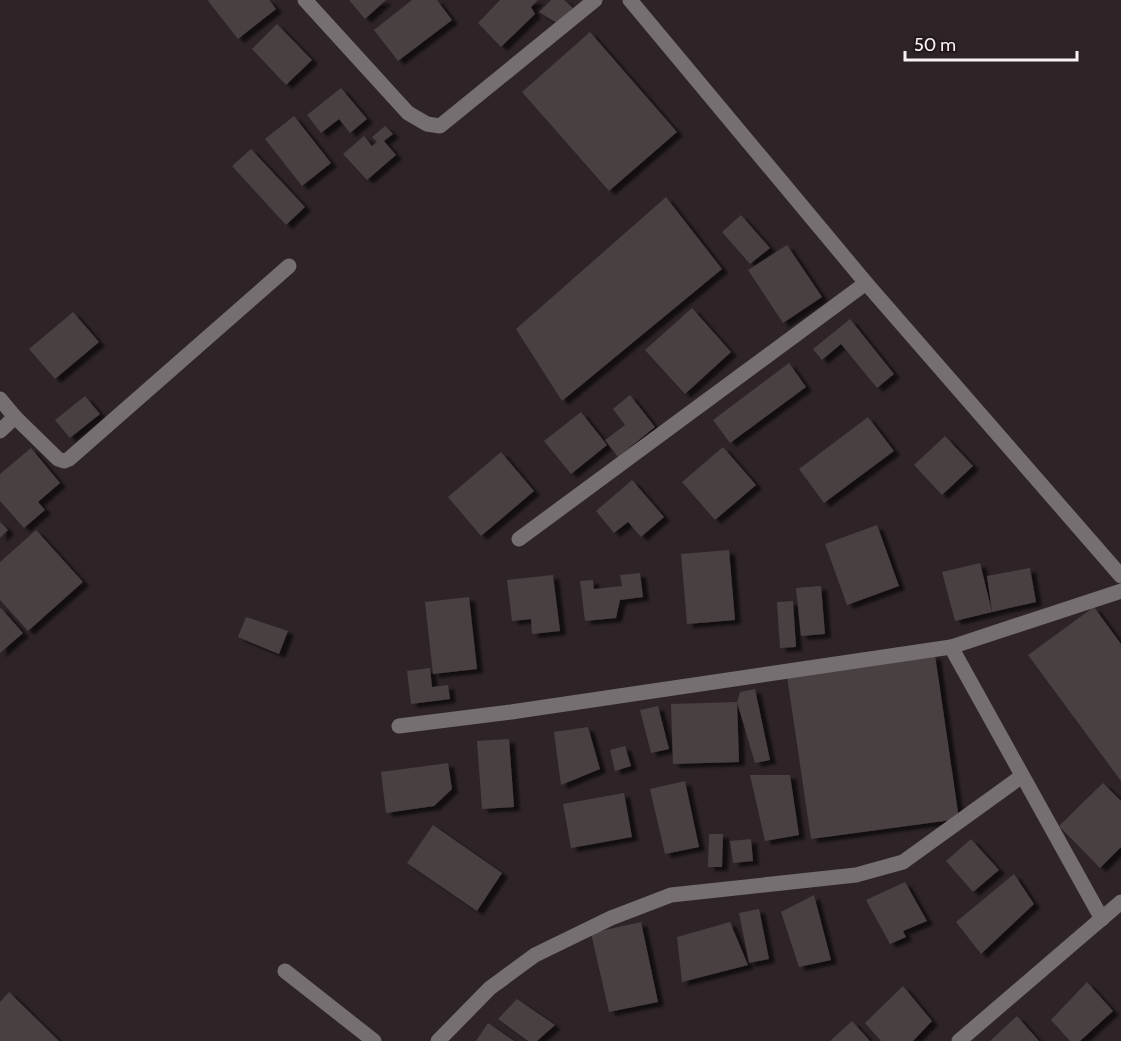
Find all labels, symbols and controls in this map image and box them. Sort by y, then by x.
scale bar [905,24,1078,62]
text: 50 m [914,34,956,56]

